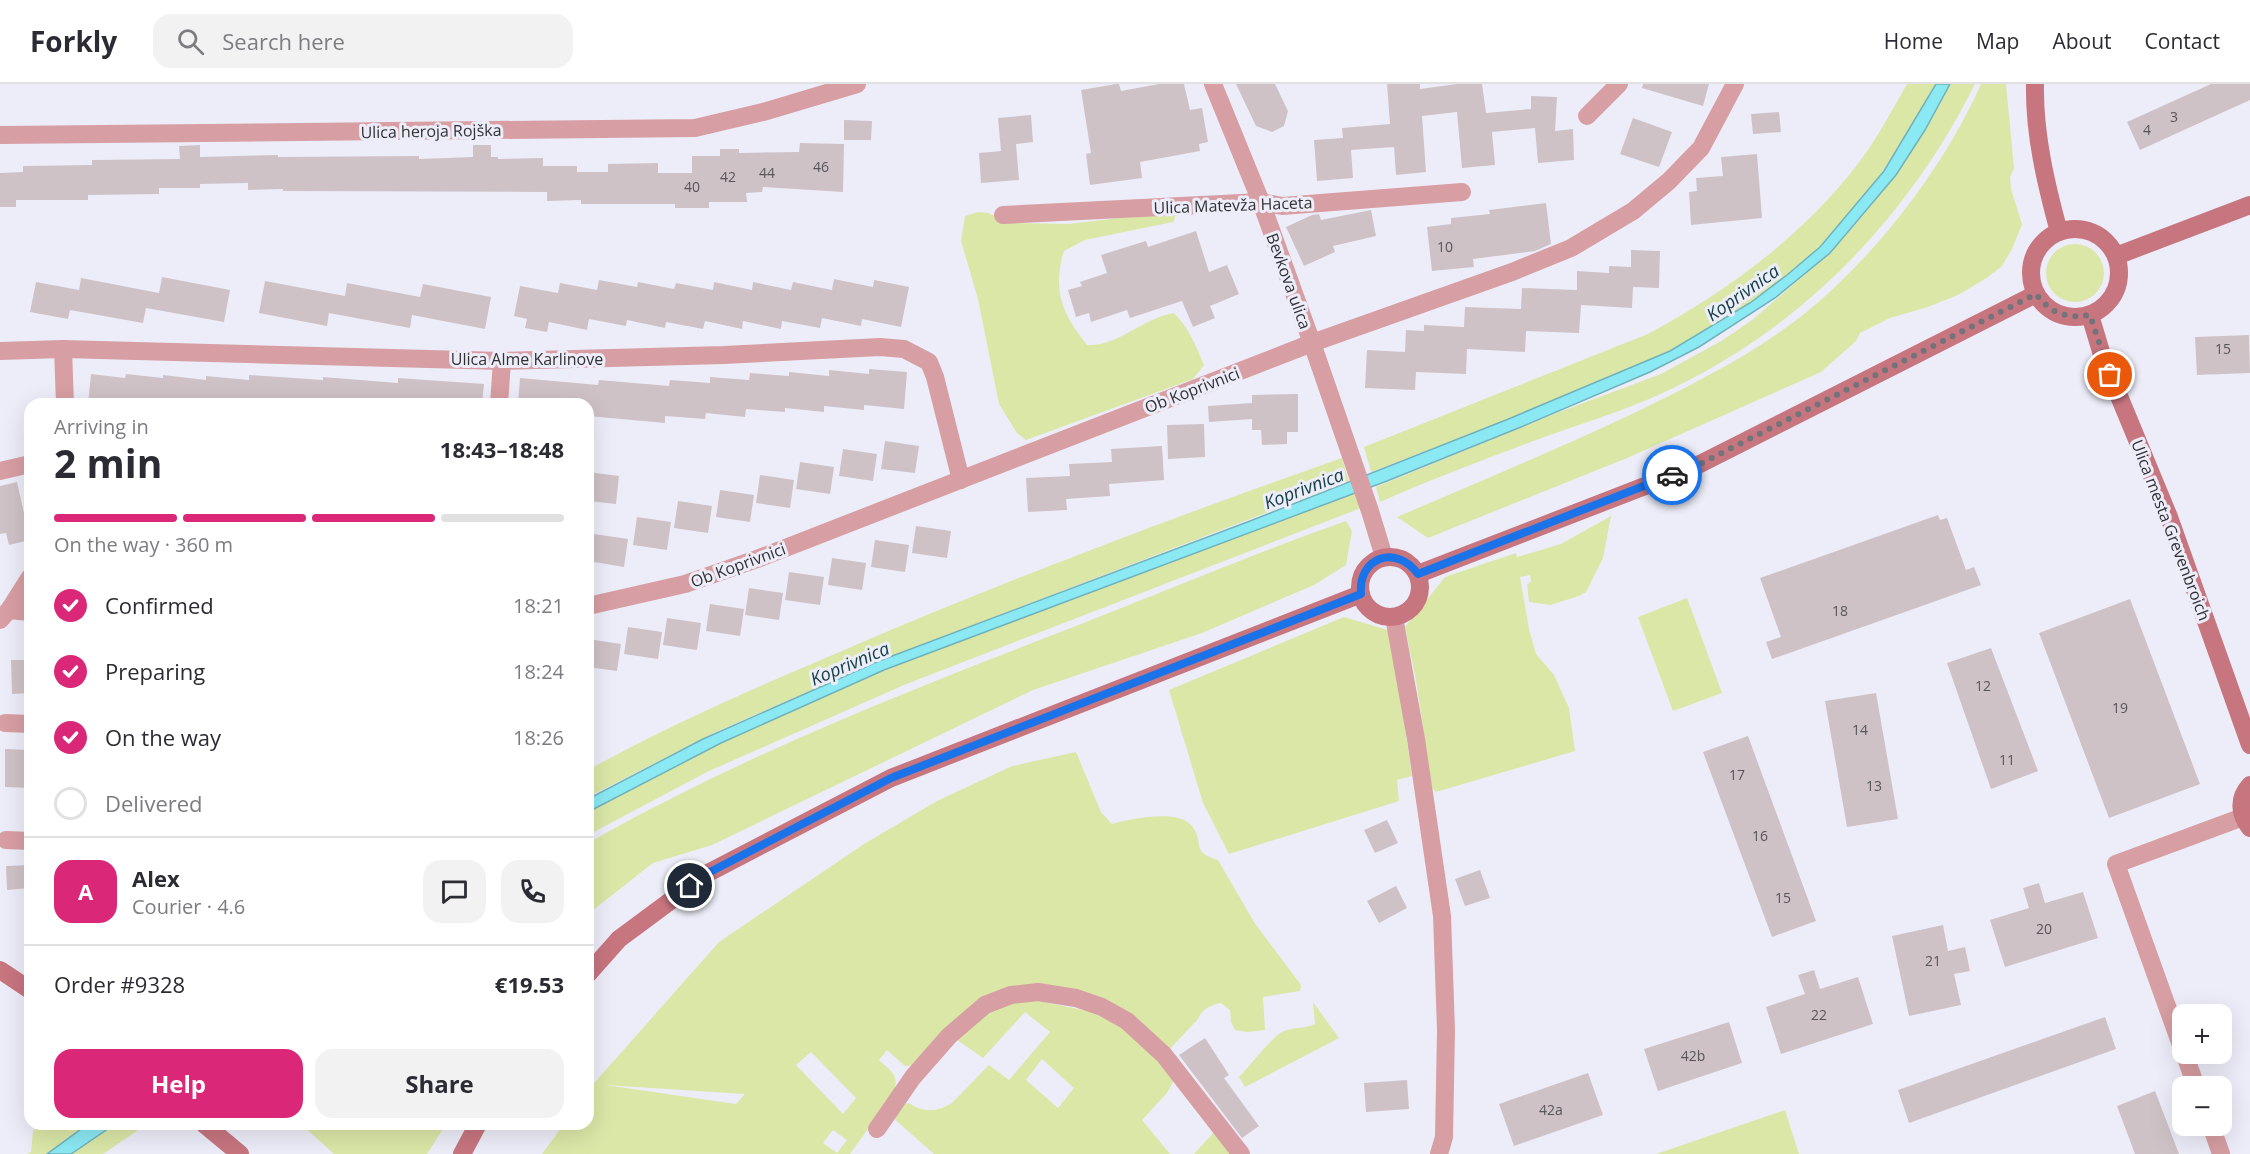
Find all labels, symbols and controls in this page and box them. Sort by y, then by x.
search box [153,14,573,68]
text: Forkly [30,22,117,60]
icon: search [174,25,207,58]
text: Search here [222,26,345,56]
text: Home [1884,27,1943,55]
text: Map [1976,27,2019,55]
text: About [2052,27,2112,55]
text: Contact [2145,27,2220,55]
house number: 3 [2170,107,2178,126]
street label: Ulica heroja Rojška [360,119,502,143]
house number: 4 [2143,120,2151,139]
house number: 46 [813,157,829,176]
house number: 44 [759,163,775,182]
house number: 42 [720,167,736,186]
house number: 40 [684,177,700,196]
street label: Ulica Matevža Haceta [1153,191,1313,219]
street label: Bevkova ulica [1261,230,1317,332]
house number: 10 [1437,237,1453,256]
water label: Koprivnica [1701,258,1784,326]
house number: 15 [2215,339,2231,358]
street label: Ulica Alme Karlinove [451,348,603,370]
pin [2084,349,2135,400]
icon: bag [2093,358,2126,391]
street label: Ob Koprivnici [1142,362,1242,418]
text: Arriving in [54,413,149,440]
text: 18:43–18:48 [440,434,564,464]
text: 2 min [54,436,162,489]
street label: Ulica mesta Grevenbroich [2126,436,2216,624]
courier [1642,445,1702,505]
icon: car [1656,459,1689,492]
water label: Koprivnica [1260,462,1347,514]
text: On the way · 360 m [54,531,233,558]
street label: Ob Koprivnici [687,538,789,592]
icon: check [54,589,87,622]
text: Confirmed [105,590,214,620]
text: 18:21 [513,592,564,619]
house number: 18 [1832,601,1848,620]
water label: Koprivnica [806,636,893,690]
icon: check [54,655,87,688]
text: Preparing [105,656,205,686]
text: 18:24 [513,658,564,685]
house number: 12 [1975,676,1991,695]
house number: 19 [2112,698,2128,717]
house number: 14 [1852,720,1868,739]
icon: check [54,721,87,754]
text: On the way [105,722,221,752]
text: 18:26 [513,724,564,751]
house number: 11 [1999,750,2015,769]
house number: 17 [1729,765,1745,784]
house number: 13 [1866,776,1882,795]
text: Delivered [105,788,203,818]
house number: 16 [1752,826,1768,845]
button: chat [423,860,486,923]
button: phone [501,860,564,923]
pin [664,860,715,911]
text: Alex [132,863,180,893]
icon: home [673,869,706,902]
text: A [78,876,93,906]
house number: 15 [1775,888,1791,907]
text: Courier · 4.6 [132,893,245,920]
house number: 20 [2036,919,2052,938]
house number: 21 [1925,951,1941,970]
text: Order #9328 [54,969,185,999]
text: €19.53 [495,969,564,999]
map controls [2172,1004,2232,1136]
button: + [2172,1004,2232,1064]
house number: 22 [1811,1005,1827,1024]
house number: 42b [1681,1046,1705,1065]
button: Help [54,1049,303,1118]
button: Share [315,1049,564,1118]
button: − [2172,1076,2232,1136]
house number: 42a [1539,1100,1563,1119]

